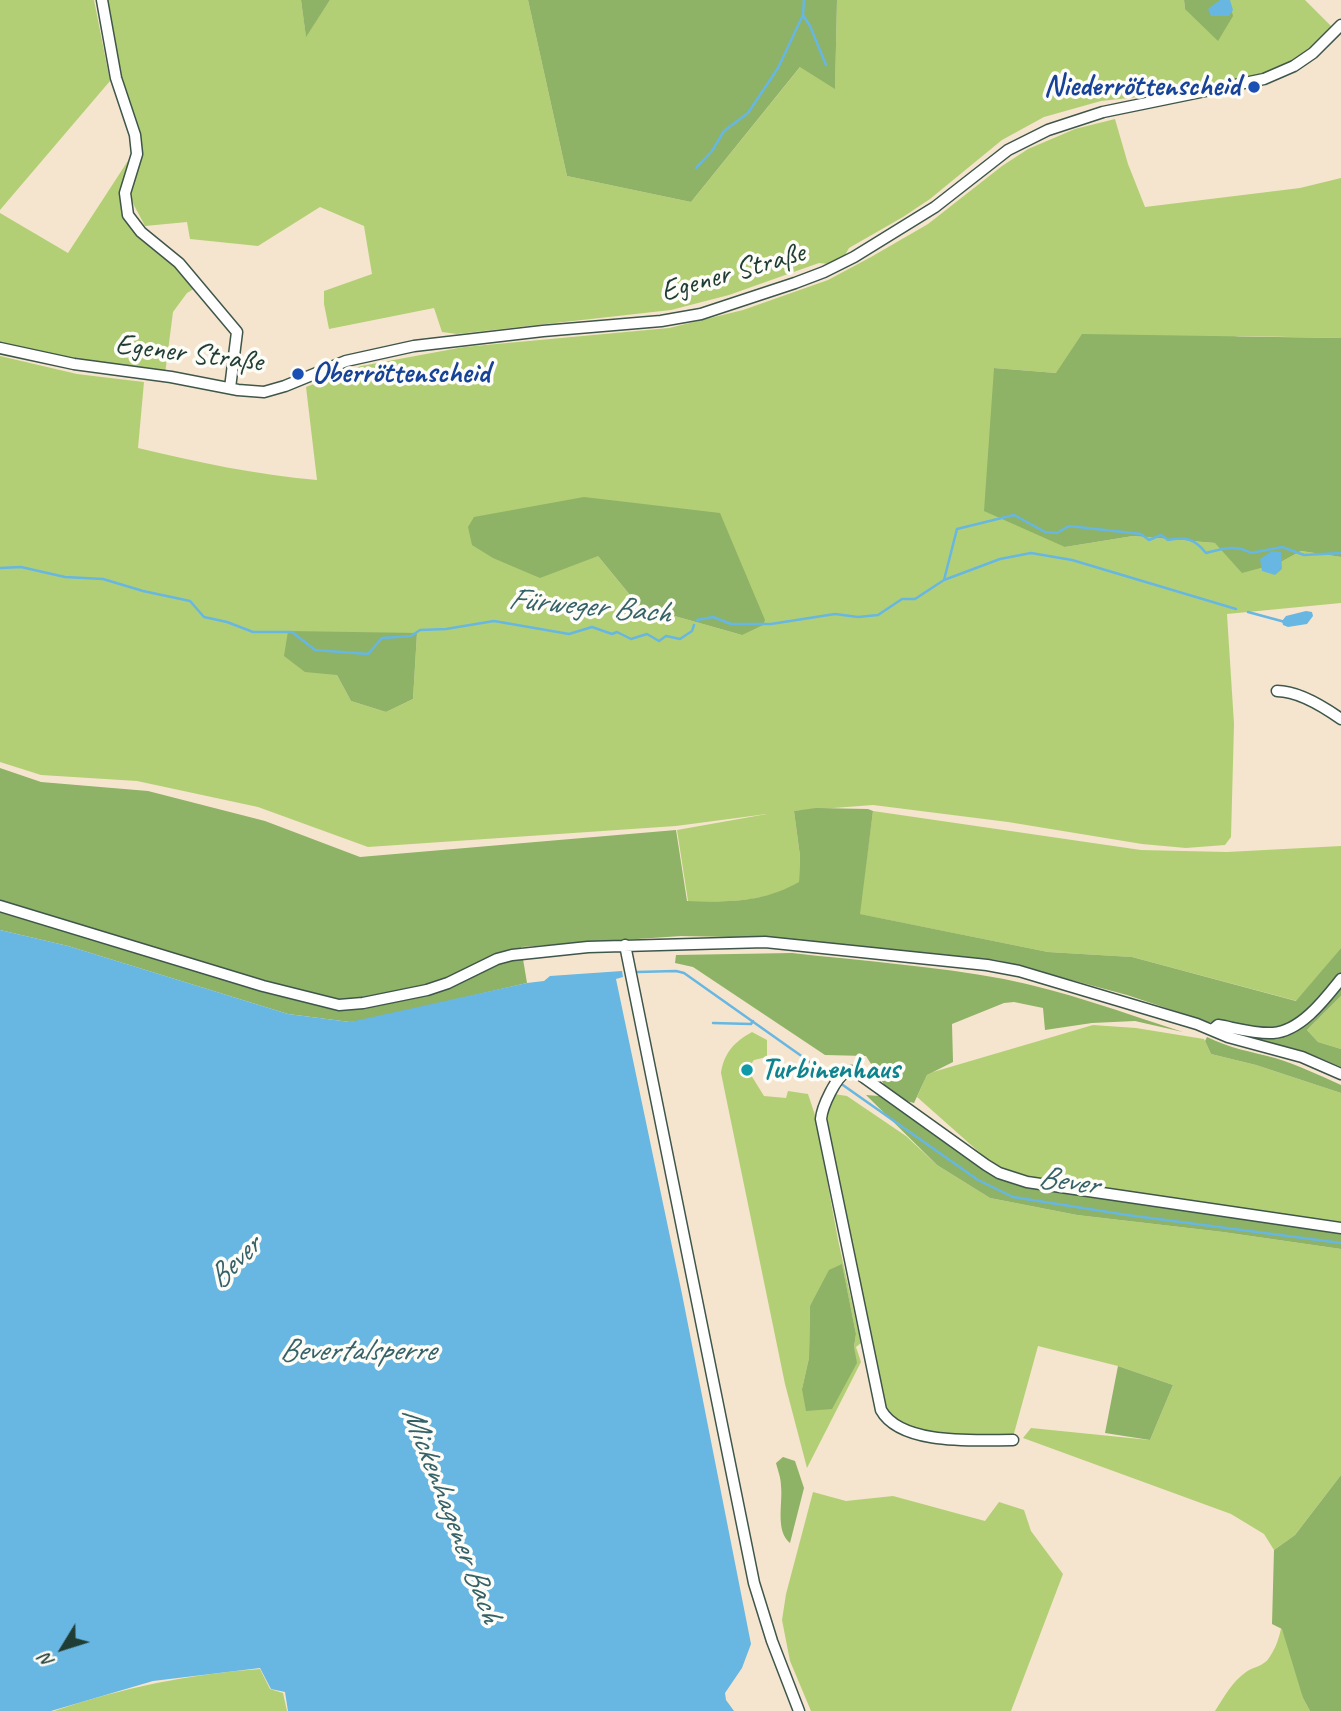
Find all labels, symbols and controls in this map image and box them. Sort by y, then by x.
place label: Niederröttenscheid [1044,69,1240,105]
marker: Niederröttenscheid [1246,79,1262,95]
street label: Egener Straße [657,235,809,311]
street label: Egener Straße [113,327,265,381]
place label: Oberröttenscheid [312,356,489,392]
marker: Oberröttenscheid [290,366,306,382]
water label: Fürweger Bach [506,581,672,633]
place label: Turbinenhaus [761,1052,900,1088]
marker: Turbinenhaus [739,1062,755,1078]
water label: Bever [1036,1159,1100,1205]
water label: Bever [200,1228,270,1298]
water label: Bevertalsperre [279,1333,435,1371]
water label: Mickenhagener Bach [392,1402,510,1628]
north arrow [28,1613,98,1683]
text: N [33,1649,60,1673]

